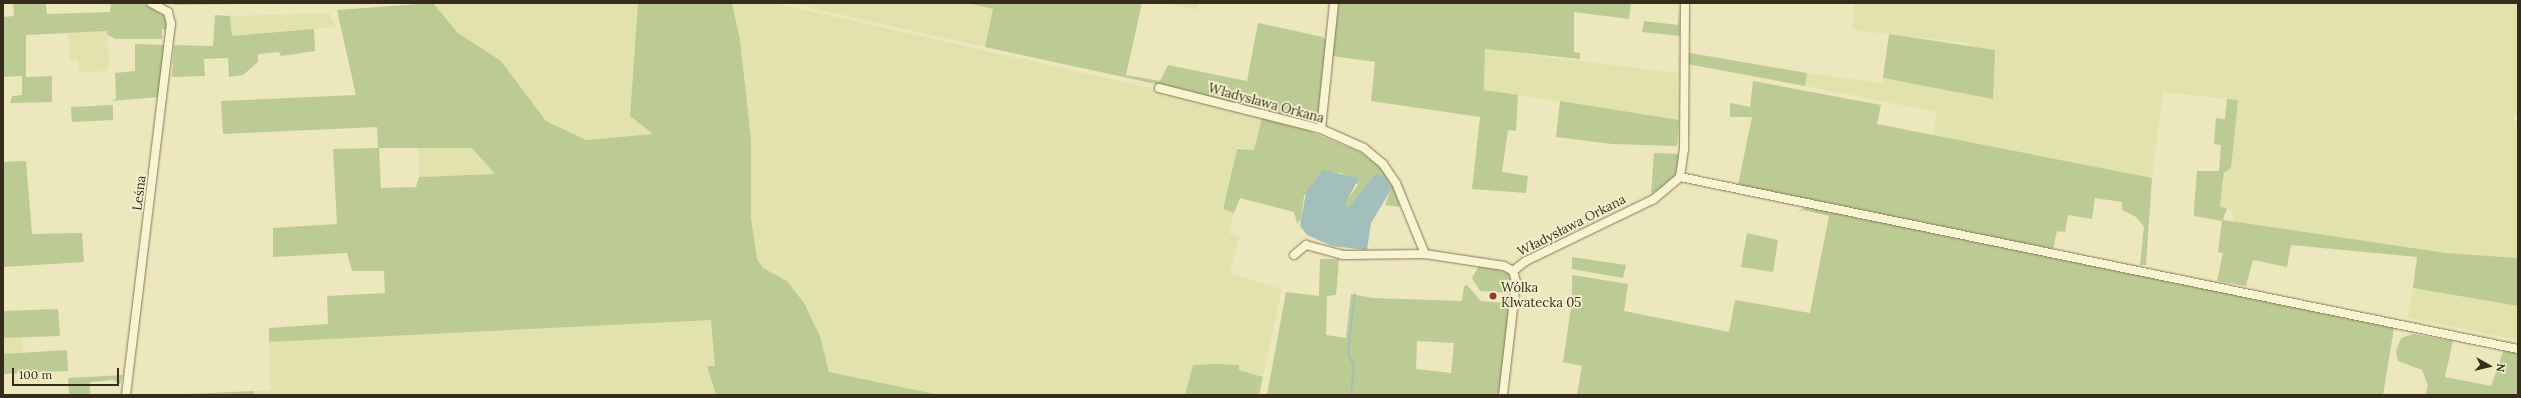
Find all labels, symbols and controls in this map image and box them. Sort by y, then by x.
street label: Władysława Orkana [1206,81,1326,127]
street label: Leśna [130,175,150,211]
street label: Władysława Orkana [1515,192,1629,260]
place label: Wólka Klwatecka 05 [1501,281,1581,312]
marker: Wólka Klwatecka 05 [1488,291,1498,301]
north arrow [2469,346,2509,386]
scale bar [14,360,121,386]
text: N [2493,362,2508,373]
text: 100 m [19,367,52,382]

